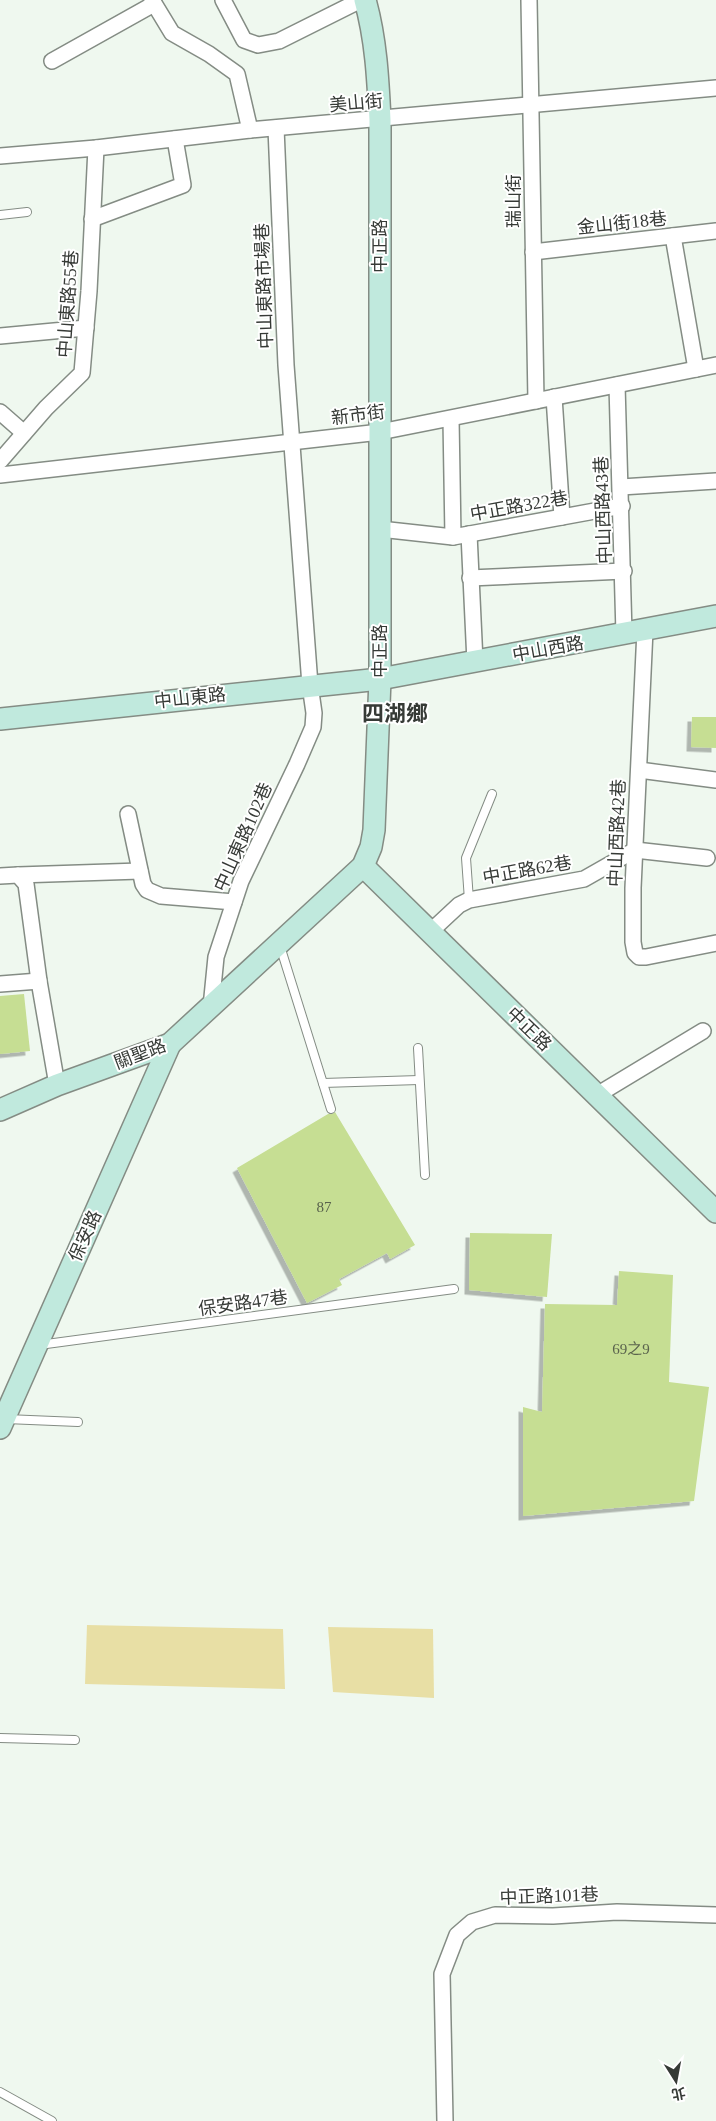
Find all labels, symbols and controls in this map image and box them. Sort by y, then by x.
street label: 美山街 [328,91,384,115]
street label: 瑞山街 [504,174,524,228]
street label: 金山街18巷 [576,208,668,238]
street label: 中正路 [370,219,390,273]
street label: 中山東路市場巷 [252,223,276,349]
street label: 中山東路55巷 [54,249,82,359]
street label: 新市街 [330,402,386,428]
street label: 中山西路43巷 [591,456,615,564]
street label: 中正路322巷 [469,488,569,524]
street label: 中正路 [370,624,390,678]
street label: 中山西路 [511,633,585,665]
street label: 中山東路 [153,684,227,712]
district label: 四湖鄉 [362,701,428,726]
street label: 中山東路102巷 [210,779,276,895]
street label: 中山西路42巷 [605,779,629,887]
street label: 中正路62巷 [481,852,573,888]
street label: 中正路 [503,1003,555,1055]
street label: 關聖路 [111,1035,169,1073]
house number: 87 [317,1199,332,1215]
street label: 保安路 [65,1207,105,1265]
street label: 保安路47巷 [197,1287,289,1319]
house number: 69之9 [612,1341,650,1357]
street label: 中正路101巷 [499,1884,599,1908]
north arrow [651,2056,701,2106]
text: 北 [670,2085,687,2102]

